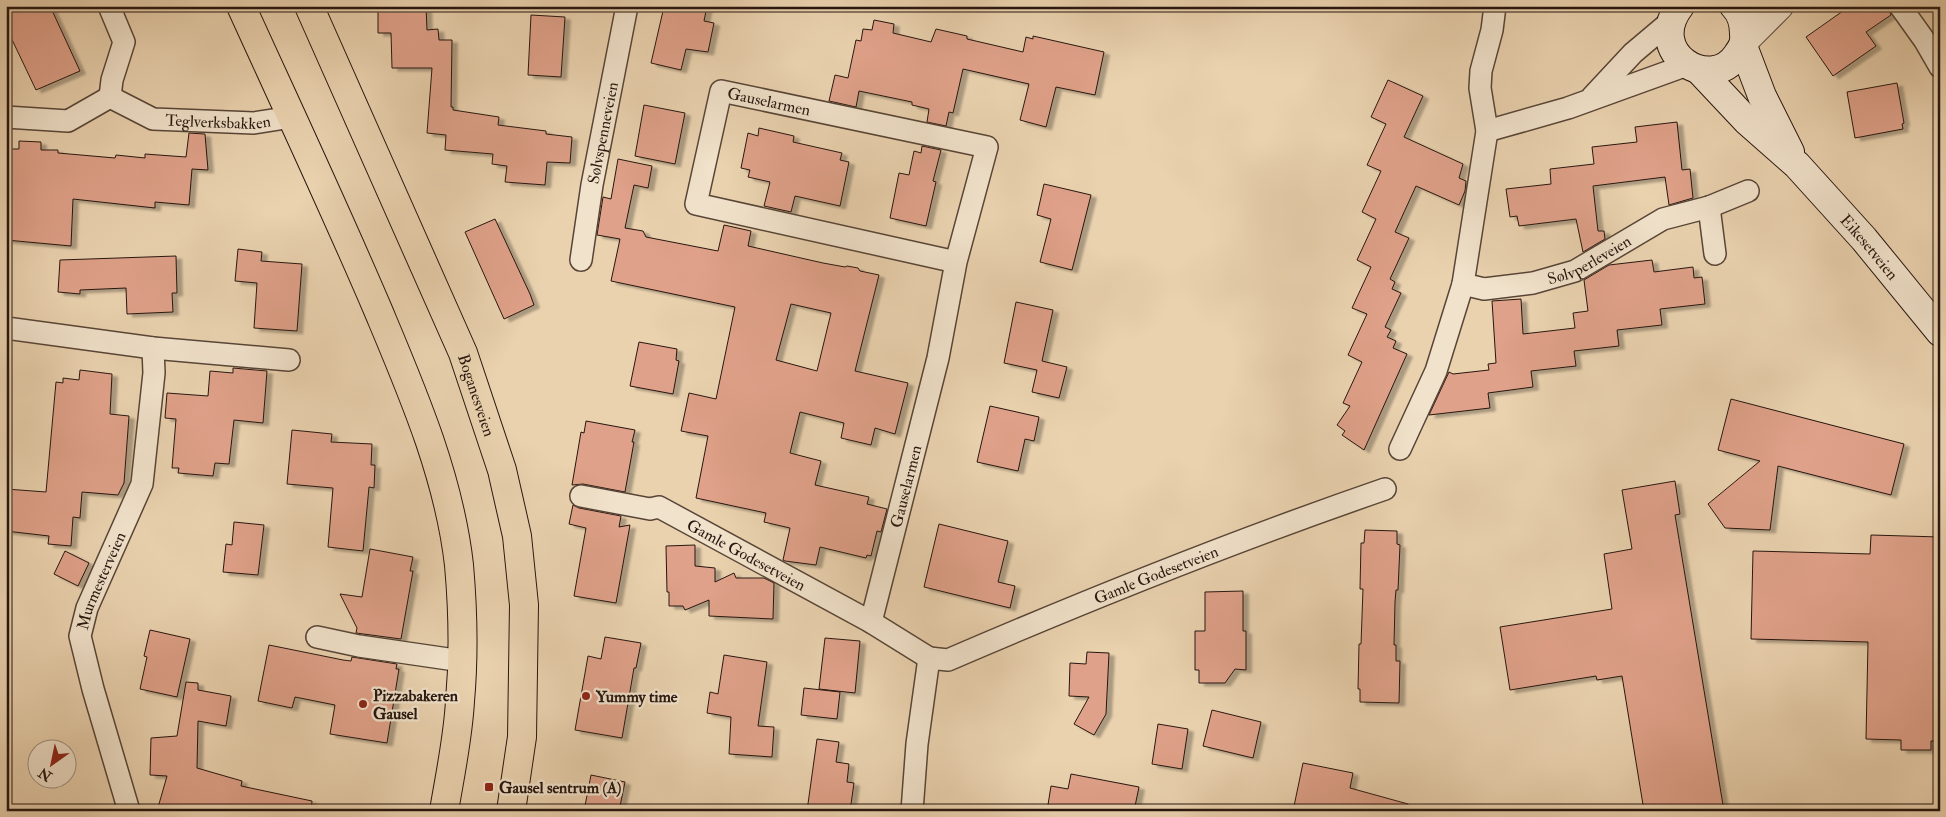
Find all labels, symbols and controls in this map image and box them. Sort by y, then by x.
street label: Sølvspenneveien [583,80,623,186]
street label: Gauselarmen [725,83,812,121]
street label: Teglverksbakken [165,111,272,134]
street label: Eikesetveien [1835,210,1902,284]
street label: Sølvperleveien [1545,231,1635,289]
street label: Boganesveien [453,352,499,439]
street label: Gauselarmen [886,443,926,530]
street label: Gamle Godesetveien [683,515,809,596]
street label: Murmesterveien [73,529,131,632]
street label: Gamle Godesetveien [1091,542,1221,609]
place label: Pizzabakeren Gausel [373,686,459,724]
place label: Yummy time [595,687,678,708]
marker: Yummy time [580,690,592,702]
marker: Pizzabakeren Gausel [357,698,369,710]
north arrow [28,740,78,790]
text: N [35,764,56,786]
place label: Gausel sentrum (A) [499,778,621,798]
marker: Gausel sentrum (A) [483,781,495,793]

